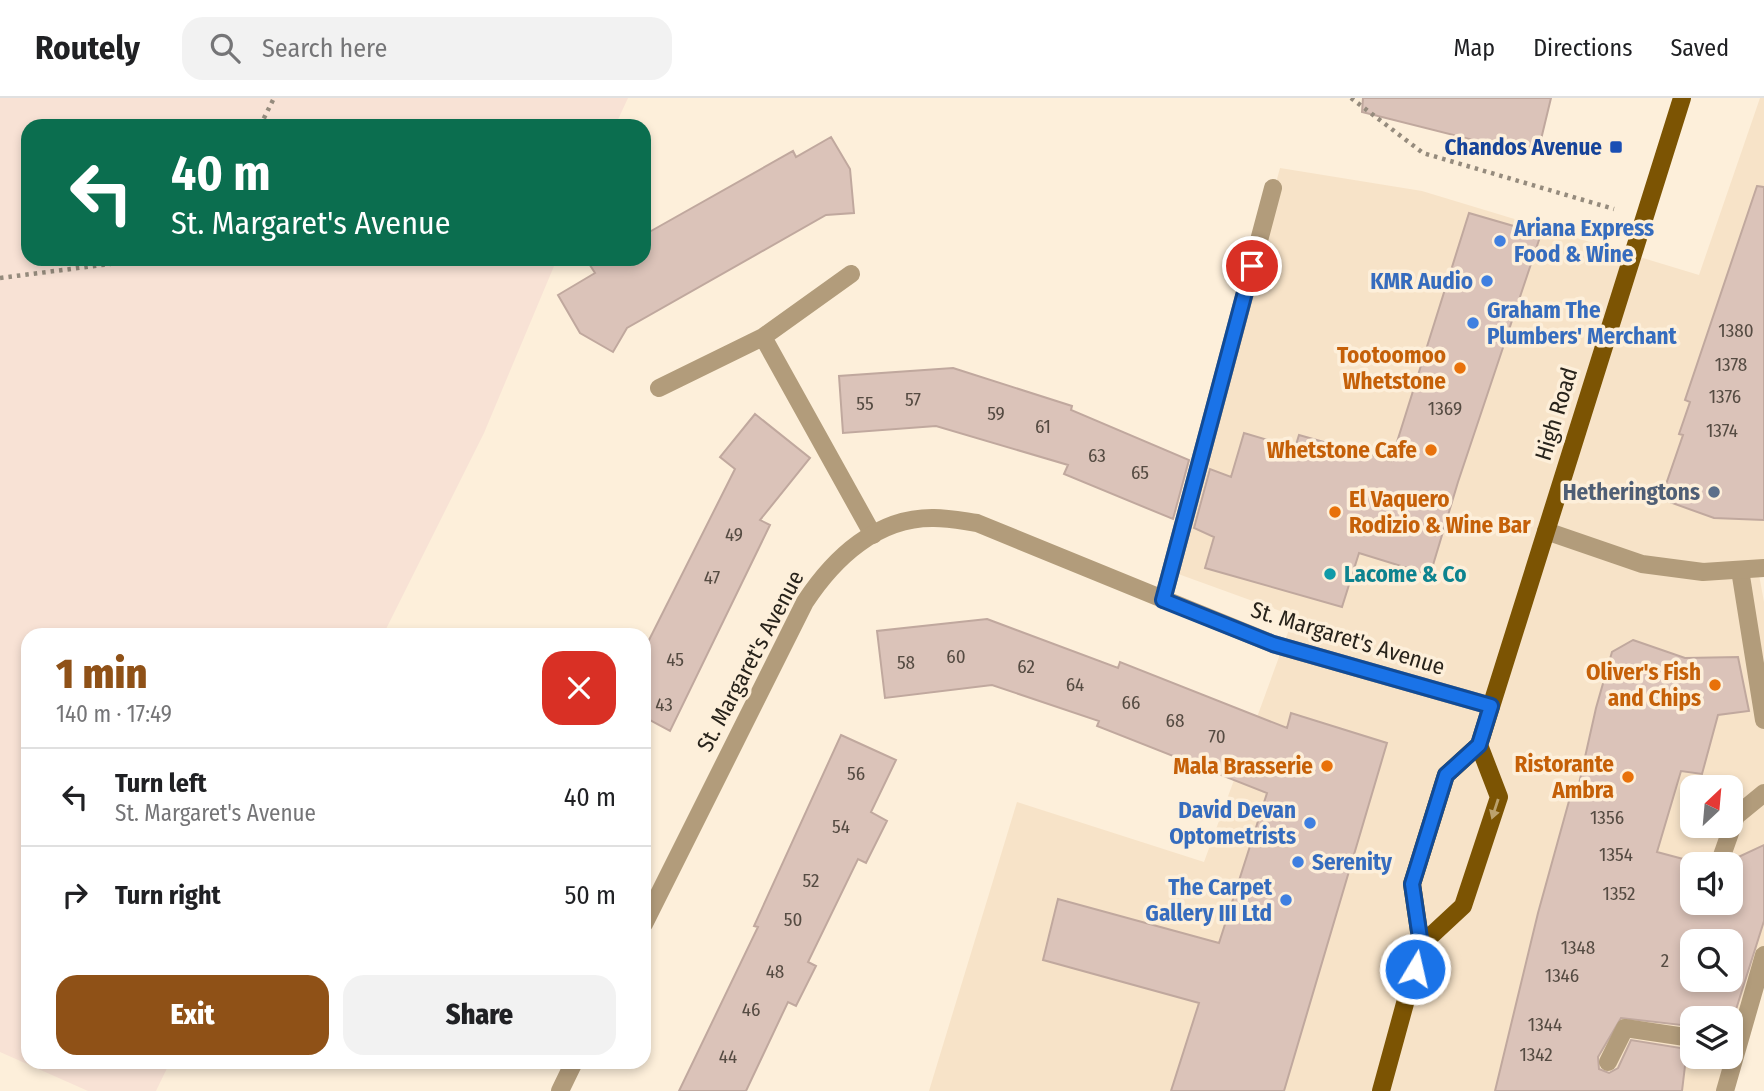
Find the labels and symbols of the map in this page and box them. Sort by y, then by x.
place label: Chandos Avenue [1445,133,1602,161]
marker: Chandos Avenue [1608,139,1624,155]
place label: Ariana Express Food & Wine [1513,214,1654,268]
marker: Ariana Express Food & Wine [1492,233,1508,249]
pin [1222,236,1282,296]
place label: KMR Audio [1370,267,1473,295]
marker: KMR Audio [1479,273,1495,289]
place label: Graham The Plumbers' Merchant [1487,296,1678,350]
marker: Graham The Plumbers' Merchant [1465,315,1481,331]
house number: 1380 [1718,319,1754,342]
place label: Tootoomoo Whetstone [1337,341,1446,395]
house number: 1378 [1715,353,1747,376]
marker: Tootoomoo Whetstone [1452,360,1468,376]
street label: High Road [1529,364,1583,464]
house number: 1376 [1709,385,1741,408]
house number: 57 [905,388,921,411]
house number: 55 [856,392,874,415]
house number: 1369 [1428,397,1462,420]
house number: 59 [987,402,1005,425]
house number: 61 [1035,415,1051,438]
house number: 1374 [1706,419,1738,442]
place label: Whetstone Cafe [1267,436,1417,464]
marker: Whetstone Cafe [1423,442,1439,458]
house number: 63 [1088,444,1106,467]
house number: 65 [1131,461,1149,484]
place label: Hetheringtons [1563,478,1700,506]
marker: Hetheringtons [1706,484,1722,500]
place label: El Vaquero Rodizio & Wine Bar [1349,485,1531,539]
marker: El Vaquero Rodizio & Wine Bar [1327,504,1343,520]
house number: 49 [725,523,743,546]
place label: Lacome & Co [1344,560,1466,588]
street label: St. Margaret's Avenue [690,566,810,756]
house number: 47 [704,566,721,589]
marker: Lacome & Co [1322,566,1338,582]
street label: St. Margaret's Avenue [1248,595,1448,681]
house number: 60 [946,645,966,668]
house number: 45 [666,648,684,671]
house number: 58 [897,651,915,674]
house number: 62 [1017,655,1035,678]
place label: Oliver's Fish and Chips [1586,658,1701,712]
house number: 64 [1066,673,1084,696]
marker: Oliver's Fish and Chips [1707,677,1723,693]
house number: 66 [1122,691,1140,714]
house number: 43 [655,693,673,716]
house number: 68 [1166,709,1184,732]
house number: 70 [1208,725,1226,748]
place label: Ristorante Ambra [1515,750,1614,804]
place label: Mala Brasserie [1173,752,1313,780]
marker: Mala Brasserie [1319,758,1335,774]
house number: 56 [847,762,865,785]
marker: Ristorante Ambra [1620,769,1636,785]
north arrow [1680,775,1743,838]
place label: David Devan Optometrists [1169,796,1296,850]
one-way arrow [1489,799,1500,820]
house number: 1356 [1590,806,1624,829]
house number: 54 [832,815,850,838]
marker: David Devan Optometrists [1302,815,1318,831]
house number: 1354 [1599,843,1633,866]
place label: Serenity [1312,848,1393,876]
marker: Serenity [1290,854,1306,870]
house number: 52 [803,869,819,892]
place label: The Carpet Gallery III Ltd [1145,873,1273,927]
house number: 1352 [1603,882,1635,905]
marker: The Carpet Gallery III Ltd [1278,892,1294,908]
house number: 50 [784,908,802,931]
position arrow [1378,932,1452,1006]
house number: 1348 [1561,936,1595,959]
house number: 2 [1661,949,1669,972]
house number: 48 [766,960,784,983]
house number: 1346 [1545,964,1579,987]
house number: 46 [742,998,760,1021]
house number: 1344 [1528,1013,1562,1036]
house number: 1342 [1519,1043,1553,1066]
house number: 44 [719,1045,737,1068]

